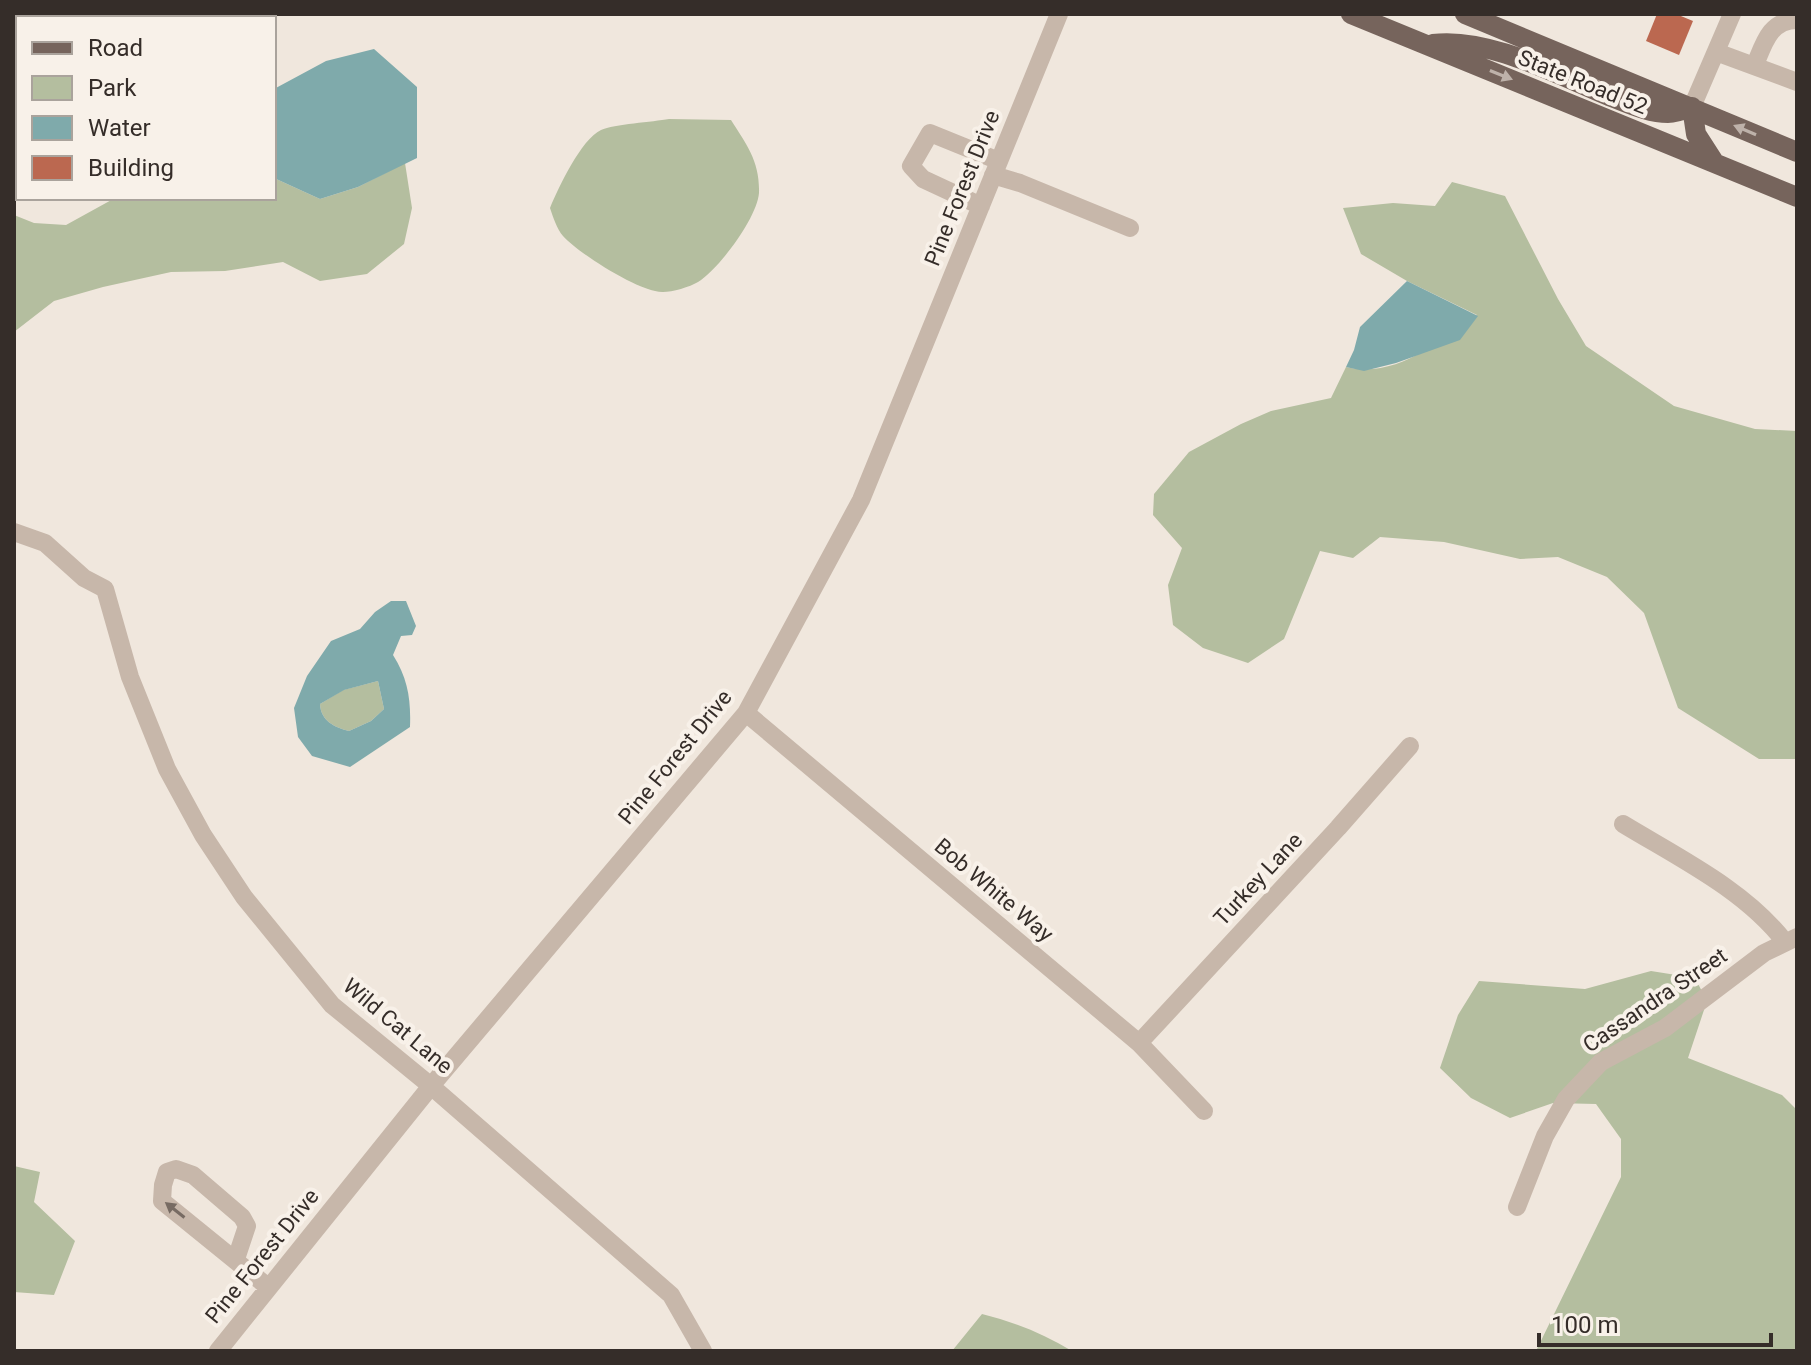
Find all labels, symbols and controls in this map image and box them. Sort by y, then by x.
legend [16,16,276,200]
text: Road [88,34,143,62]
street label: State Road 52 [1515,45,1651,119]
one-way arrow [1489,69,1513,82]
text: Park [88,74,137,102]
street label: Pine Forest Drive [919,107,1005,269]
text: Water [88,114,151,142]
one-way arrow [1733,123,1756,136]
text: Building [88,154,174,182]
street label: Pine Forest Drive [613,685,737,829]
street label: Turkey Lane [1209,827,1307,931]
street label: Bob White Way [930,833,1059,947]
street label: Cassandra Street [1578,943,1732,1057]
street label: Wild Cat Lane [338,973,458,1079]
street label: Pine Forest Drive [200,1184,324,1328]
one-way arrow [164,1202,185,1219]
scale bar [1539,1297,1771,1347]
text: 100 m [1551,1311,1618,1339]

